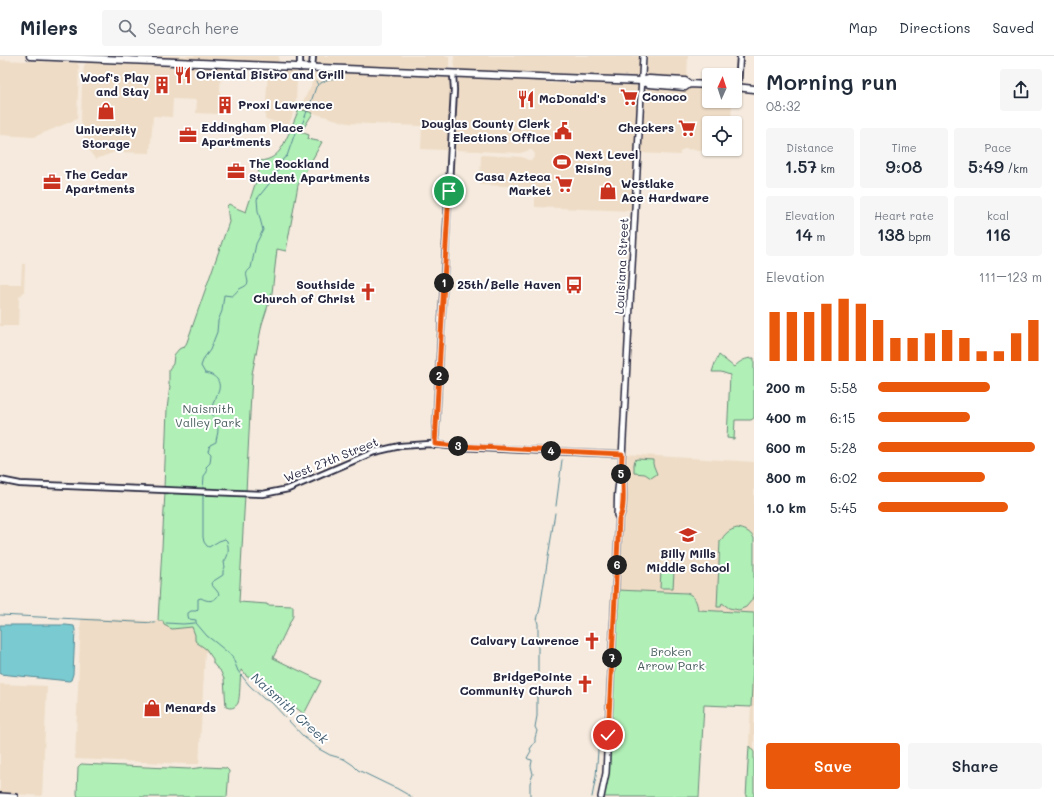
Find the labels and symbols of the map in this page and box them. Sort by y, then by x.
restaurant icon: Oriental Bistro and Grill [173,65,193,85]
place label: Oriental Bistro and Grill [196,66,344,82]
north arrow [702,68,742,108]
place label: Woof's Play and Stay [80,69,149,99]
building icon: Woof's Play and Stay [152,75,172,95]
supermarket icon: Conoco [619,87,639,107]
place label: Conoco [642,88,687,104]
restaurant icon: McDonald's [516,89,536,109]
place label: McDonald's [539,90,606,106]
building icon: Proxi Lawrence [215,95,235,115]
place label: Proxi Lawrence [238,96,333,112]
shop icon: University Storage [96,101,116,121]
place label: Douglas County Clerk Elections Office [421,115,550,145]
supermarket icon: Checkers [677,118,697,138]
place label: Eddingham Place Apartments [201,119,303,149]
place label: Checkers [618,119,674,135]
place label: University Storage [75,121,137,151]
public building icon: Douglas County Clerk Elections Office [553,121,573,141]
office icon: Eddingham Place Apartments [178,125,198,145]
place label: Next Level Rising [575,146,638,176]
sports icon: Next Level Rising [552,152,572,172]
place label: The Rockland Student Apartments [249,155,370,185]
office icon: The Rockland Student Apartments [226,161,246,181]
place label: The Cedar Apartments [65,166,135,196]
place label: Casa Azteca Market [475,168,551,198]
office icon: The Cedar Apartments [42,172,62,192]
pin [432,174,466,208]
supermarket icon: Casa Azteca Market [554,174,574,194]
place label: Westlake Ace Hardware [621,175,709,205]
shop icon: Westlake Ace Hardware [598,181,618,201]
street label: Louisiana Street [610,217,632,315]
pin: 1 [434,273,454,293]
bus stop icon: 25th/Belle Haven [564,275,584,295]
place label: Southside Church of Christ [253,276,355,306]
place label: 25th/Belle Haven [457,276,561,292]
church icon: Southside Church of Christ [358,282,378,302]
pin: 2 [429,366,449,386]
park label: Naismith Valley Park [175,400,241,430]
street label: West 27th Street [281,433,380,485]
pin: 3 [448,436,468,456]
pin: 4 [541,441,561,461]
pin: 5 [611,464,631,484]
school or university icon: Billy Mills Middle School [678,525,698,545]
place label: Billy Mills Middle School [646,545,730,575]
pin: 6 [607,555,627,575]
church icon: Calvary Lawrence [582,631,602,651]
place label: Calvary Lawrence [470,632,579,648]
park label: Broken Arrow Park [637,643,705,673]
pin: 7 [602,648,622,668]
water label: Naismith Creek [248,668,333,748]
place label: BridgePointe Community Church [460,668,572,698]
church icon: BridgePointe Community Church [575,674,595,694]
shop icon: Menards [142,698,162,718]
place label: Menards [165,699,216,715]
pin [591,718,625,752]

